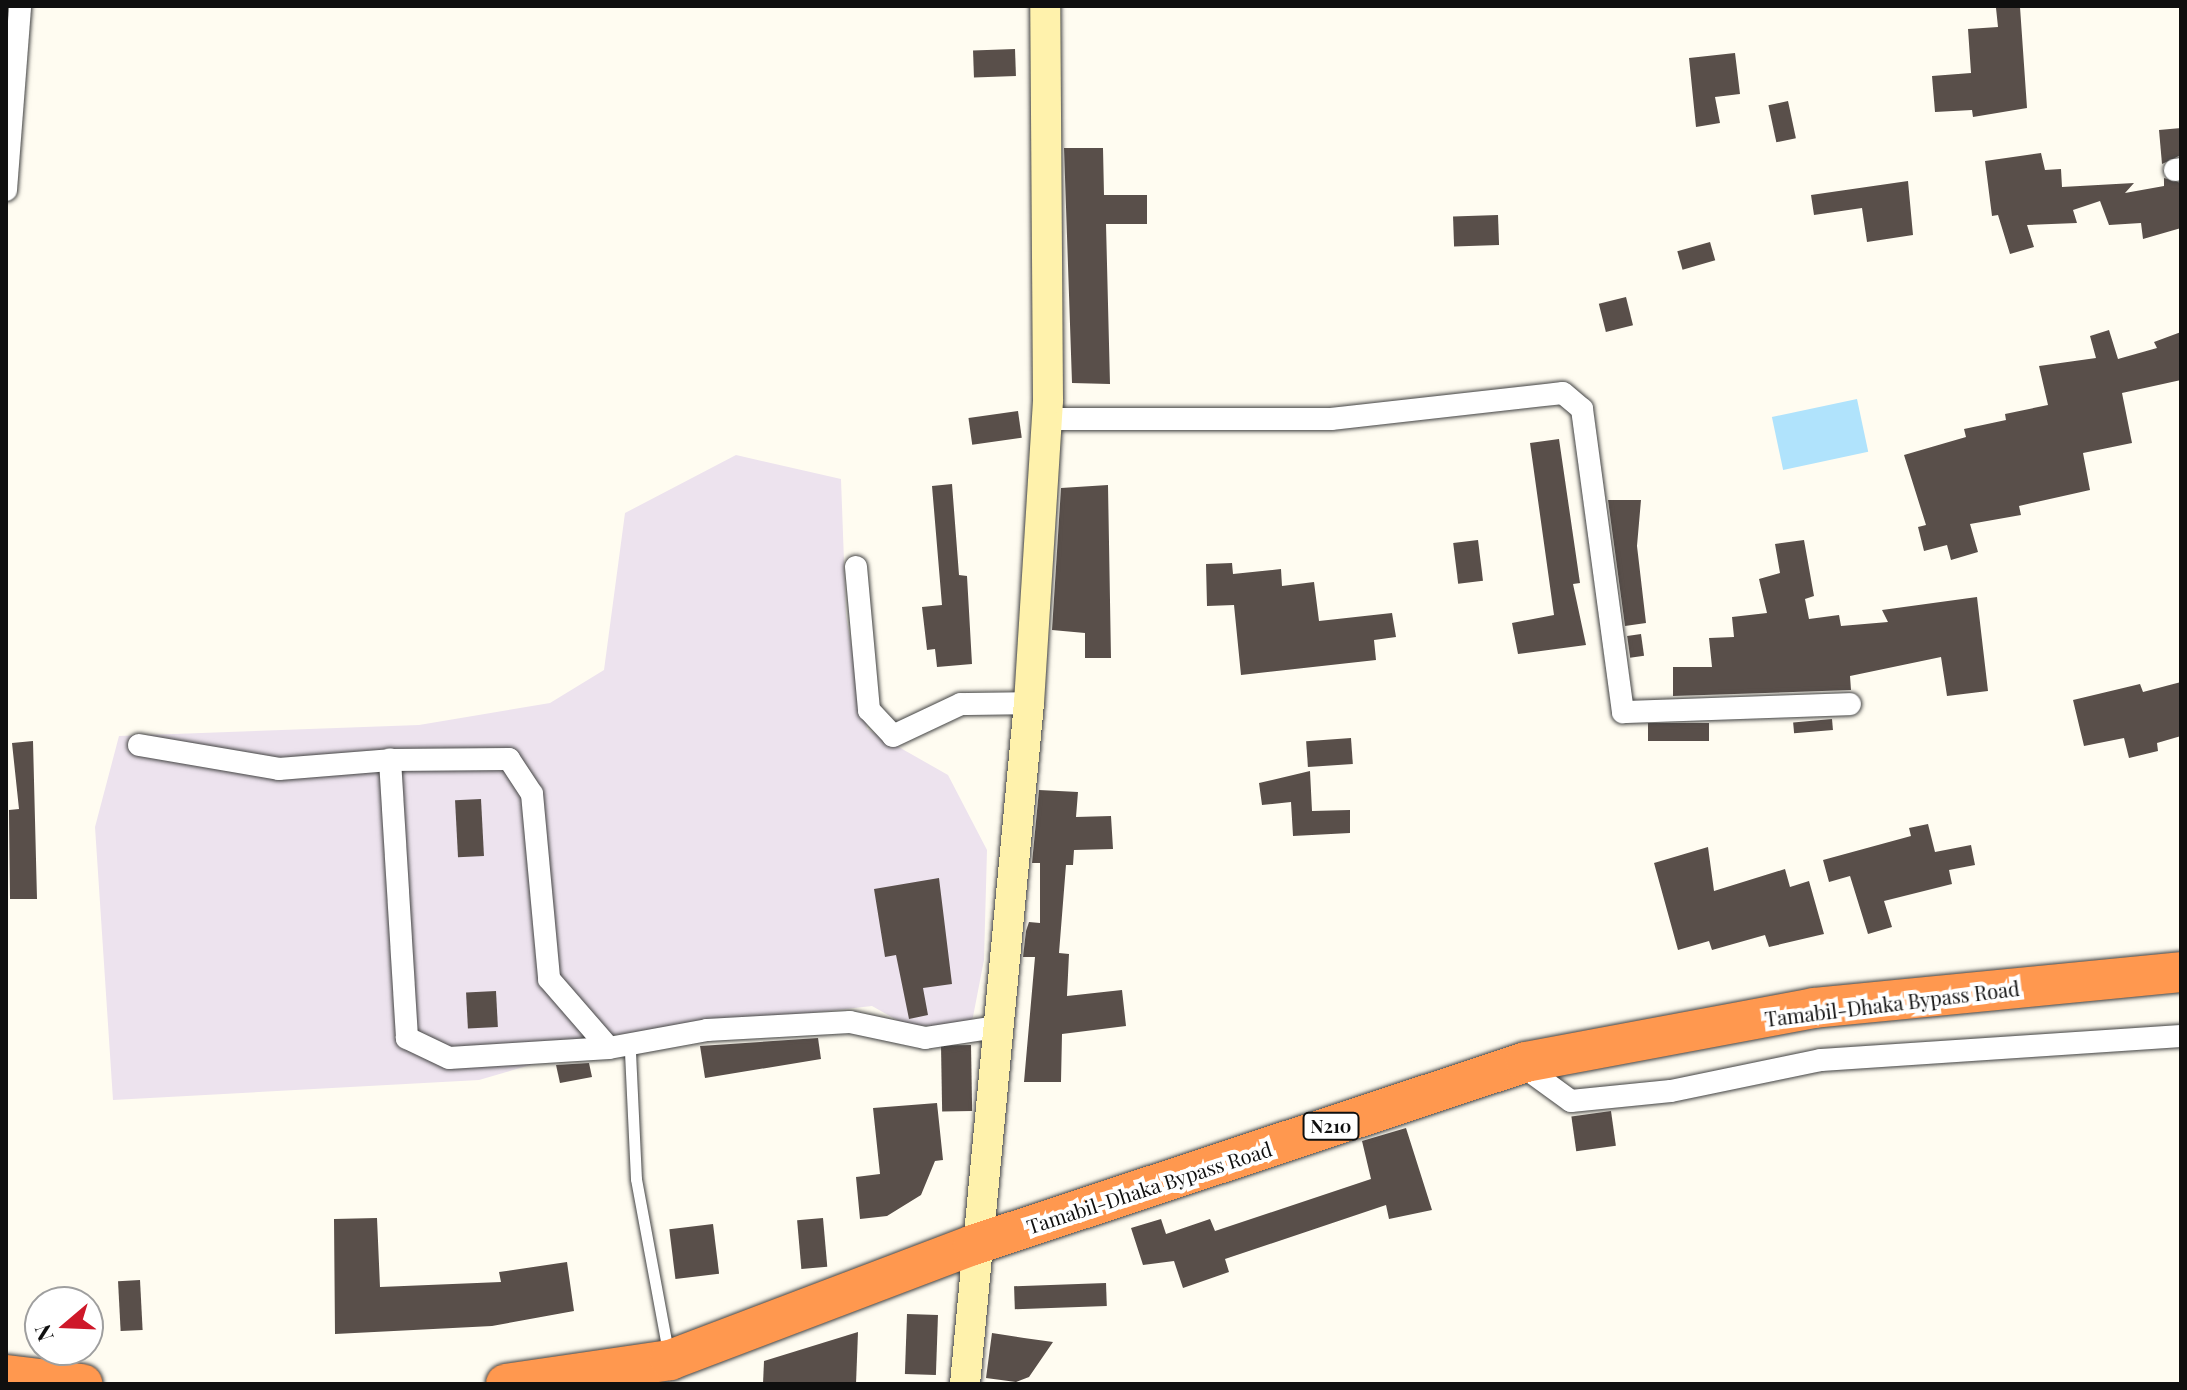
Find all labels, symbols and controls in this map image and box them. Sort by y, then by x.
street label: Tamabil-Dhaka Bypass Road [1763,975,2021,1031]
road number: N210 [1301,1112,1361,1140]
street label: Tamabil-Dhaka Bypass Road [1023,1136,1275,1238]
north arrow [24,1286,104,1366]
text: N [26,1321,60,1346]

